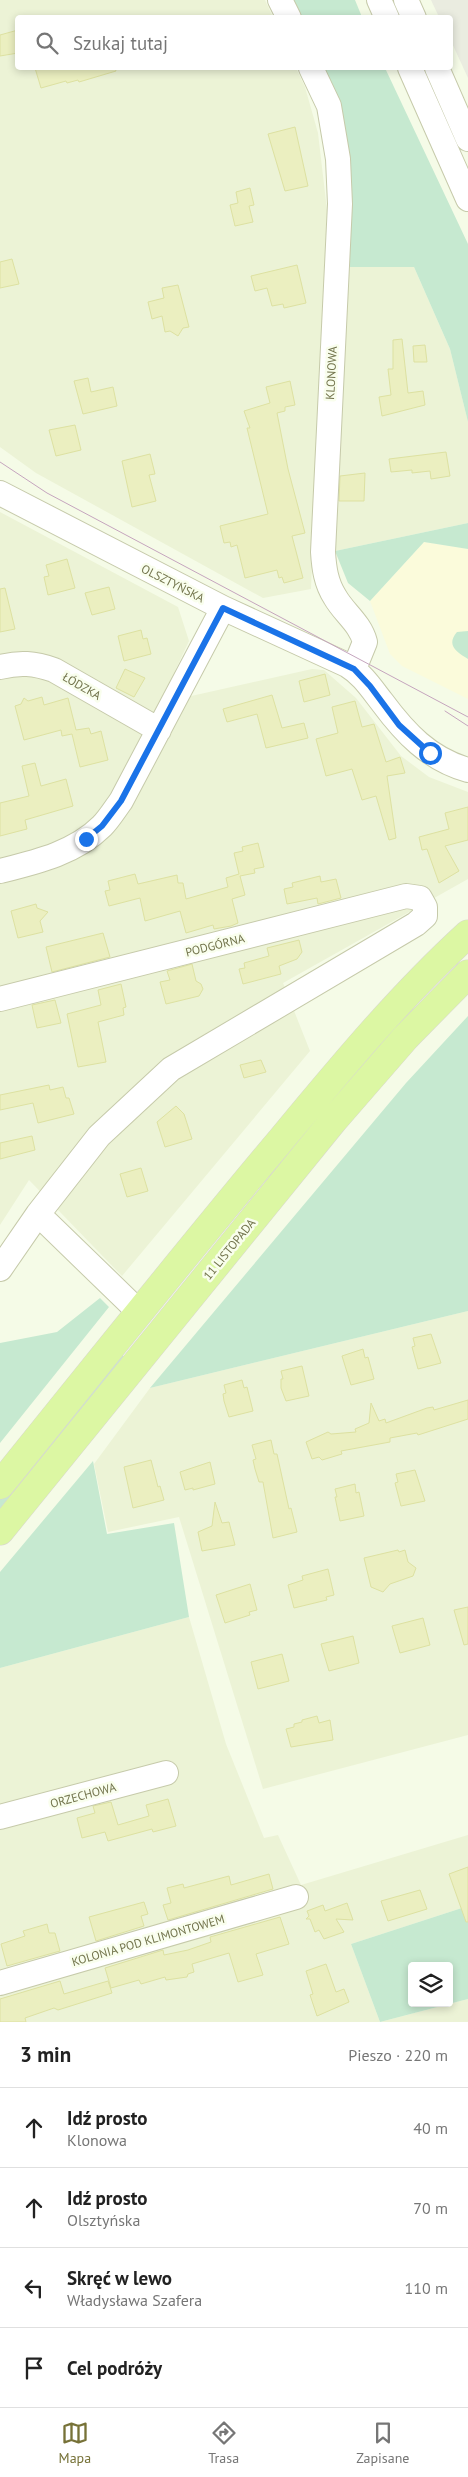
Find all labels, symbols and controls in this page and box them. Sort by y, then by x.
search box [15,15,453,70]
icon: search [33,29,61,57]
text: Szukaj tutaj [73,31,168,55]
street label: KLONOWA [322,346,340,400]
street label: OLSZTYŃSKA [139,561,207,605]
street label: ŁÓDZKA [60,669,104,703]
route start [419,742,442,765]
route end [75,828,98,851]
street label: PODGÓRNA [184,930,246,960]
street label: 11 LISTOPADA [200,1215,258,1283]
street label: ORZECHOWA [48,1779,118,1811]
street label: KOLONIA POD KLIMONTOWEM [70,1911,226,1969]
map controls [408,1962,453,2007]
button: layers [408,1962,453,2007]
text: 3 min [20,2041,71,2068]
text: Pieszo · 220 m [348,2045,448,2065]
text: Idź prosto [67,2106,147,2130]
icon: ahead [20,2114,48,2142]
text: 40 m [413,2118,448,2138]
text: Klonowa [67,2130,127,2150]
text: Idź prosto [67,2186,147,2210]
icon: ahead [20,2194,48,2222]
text: 70 m [413,2198,448,2218]
text: Olsztyńska [67,2210,140,2230]
text: Skręć w lewo [67,2266,172,2290]
icon: left [20,2274,48,2302]
text: 110 m [405,2278,448,2298]
text: Władysława Szafera [67,2290,202,2310]
icon: arrive [20,2354,48,2382]
text: Cel podróży [67,2356,162,2380]
tab: Mapa [59,2419,91,2467]
tab: Trasa [208,2419,239,2467]
tab: Zapisane [356,2419,409,2467]

